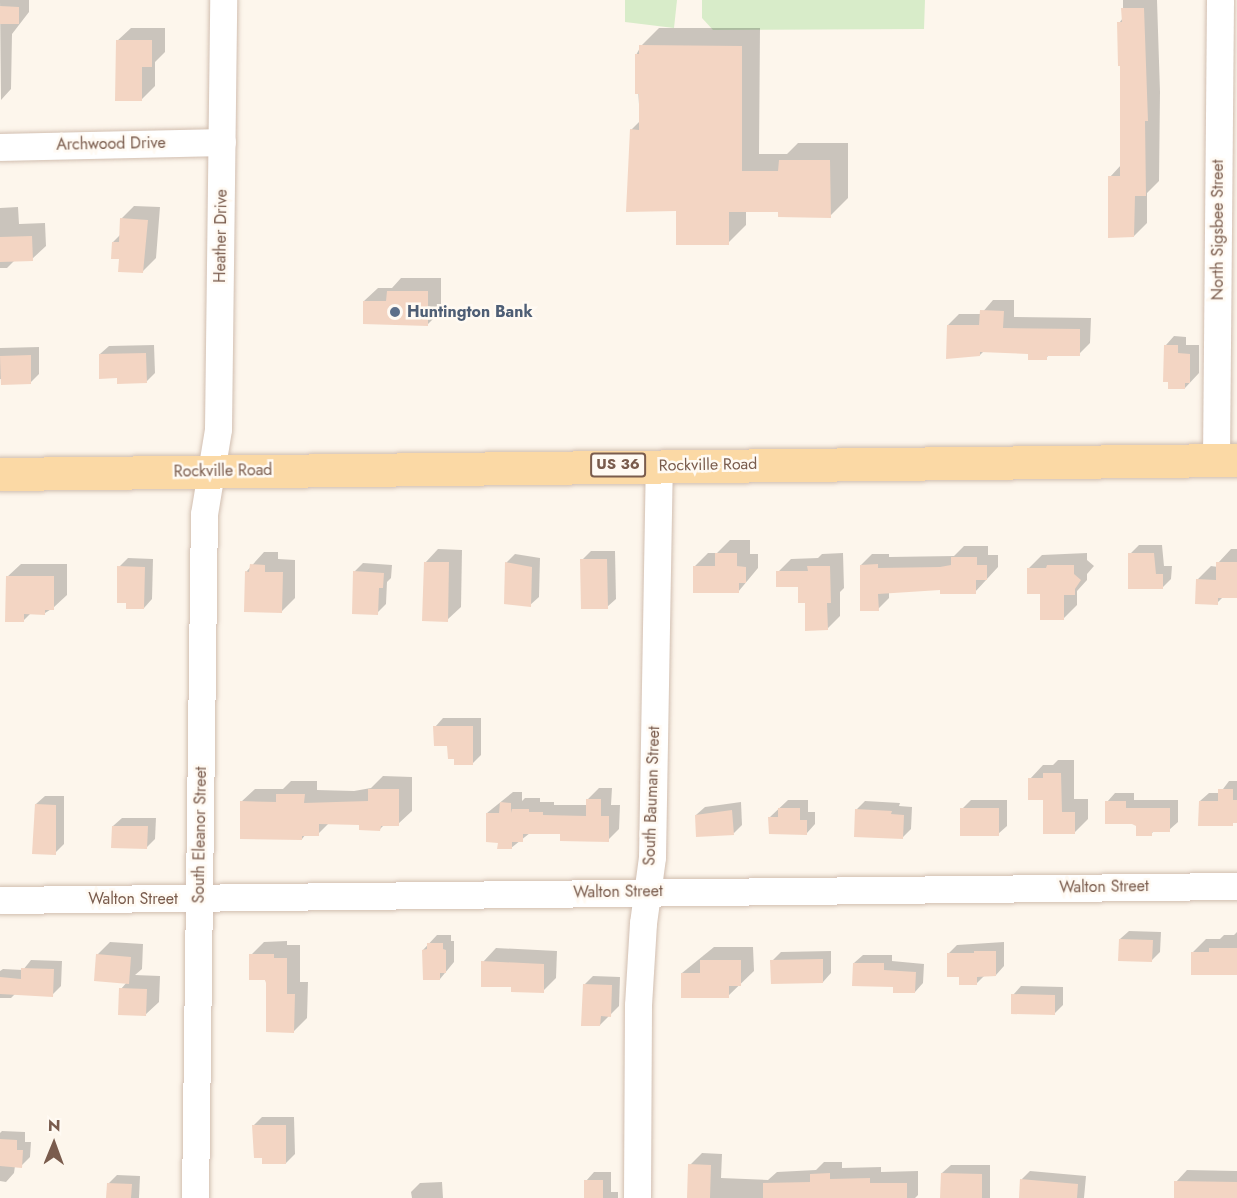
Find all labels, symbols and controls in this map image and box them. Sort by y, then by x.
street label: Archwood Drive [56,133,166,155]
street label: North Sigsbee Street [1208,160,1228,300]
street label: Heather Drive [211,189,231,283]
place label: Huntington Bank [407,302,533,322]
marker: Huntington Bank [388,305,402,319]
road number: US 36 [590,453,646,477]
street label: Rockville Road [658,455,758,475]
street label: Rockville Road [173,461,273,481]
street label: South Bauman Street [640,726,664,866]
street label: South Eleanor Street [189,766,211,904]
street label: Walton Street [1059,877,1149,897]
street label: Walton Street [573,882,663,902]
street label: Walton Street [88,889,178,909]
north arrow [24,1114,84,1174]
text: N [48,1114,61,1137]

